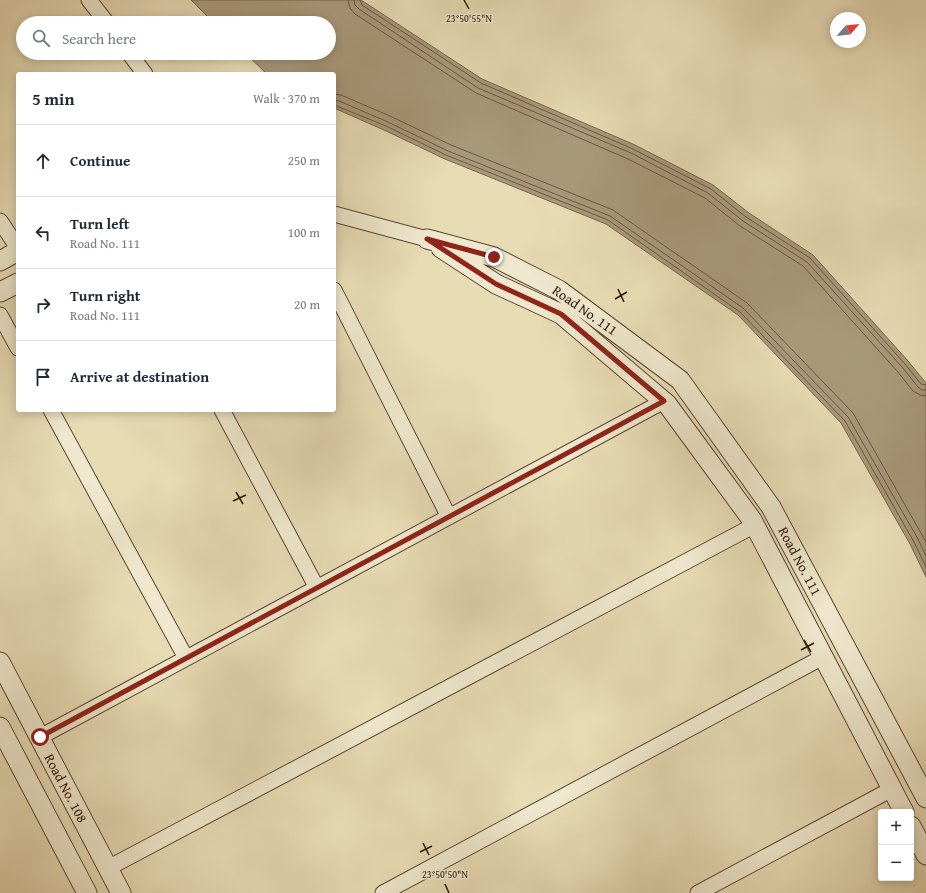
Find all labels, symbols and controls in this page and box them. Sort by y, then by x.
text: 23°50'55"N [446,11,492,26]
north arrow [830,12,866,48]
search box [16,16,336,60]
icon: search [30,27,52,49]
text: Search here [62,28,136,49]
text: 5 min [32,86,74,111]
text: Walk · 370 m [253,89,320,108]
icon: ahead [32,150,54,172]
text: Continue [70,150,131,171]
text: 250 m [288,151,320,170]
text: Turn left [70,213,129,234]
icon: left [32,222,54,244]
text: 100 m [288,223,320,242]
text: Road No. 111 [70,234,140,253]
route end [485,248,503,266]
street label: Road No. 111 [548,280,622,340]
text: Turn right [70,285,141,306]
icon: right [32,294,54,316]
text: 20 m [294,295,320,314]
text: Road No. 111 [70,306,140,325]
icon: arrive [32,366,54,388]
text: Arrive at destination [70,366,209,387]
street label: Road No. 111 [773,523,827,599]
route start [31,728,49,746]
street label: Road No. 108 [39,750,93,826]
map controls [878,809,914,881]
button: + [878,809,914,845]
button: − [878,845,914,881]
text: 23°50'50"N [422,867,468,882]

